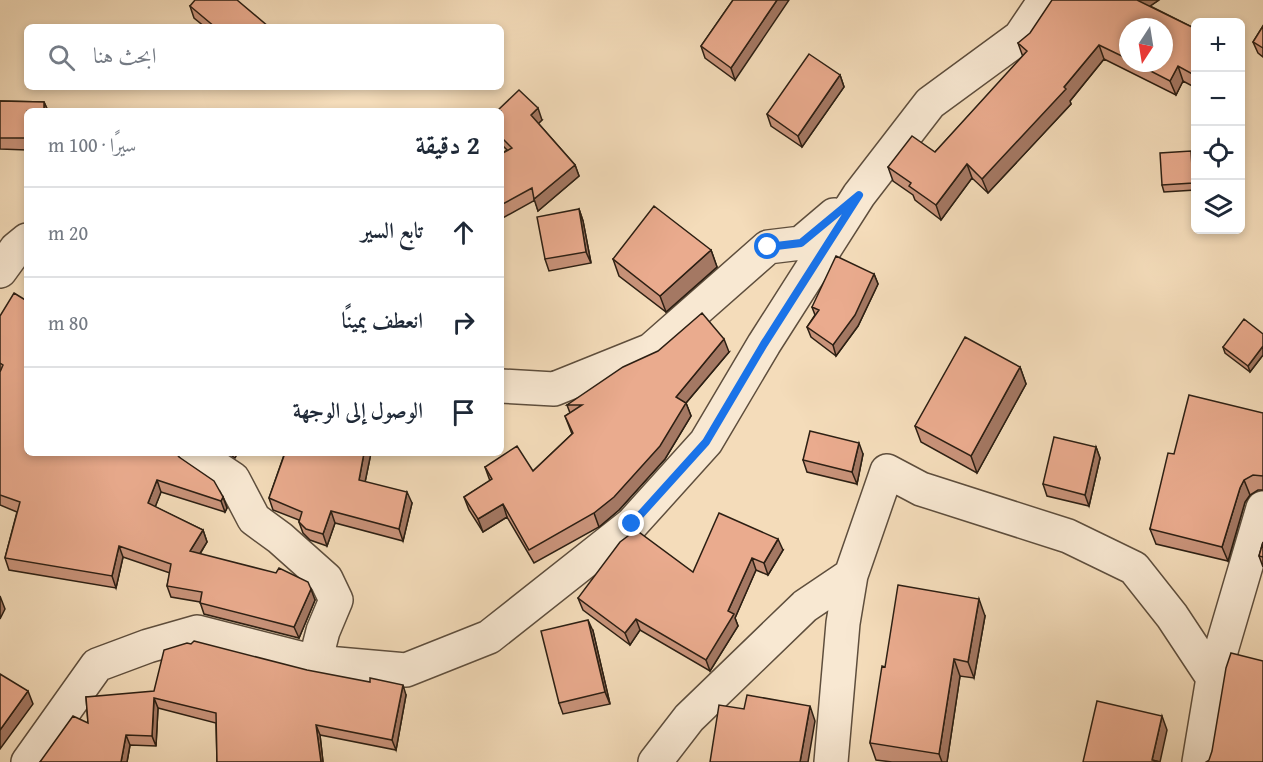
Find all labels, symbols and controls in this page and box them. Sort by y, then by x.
north arrow [1119,18,1173,72]
map controls [1191,18,1245,234]
button: + [1191,18,1245,72]
search box [24,24,504,90]
text: ابحث هنا [93,39,157,71]
icon: search [45,41,78,74]
button: − [1191,72,1245,126]
text: 2 دقيقة [415,125,480,164]
button: locate [1191,126,1245,180]
text: سيرًا · 100 m [48,130,136,159]
button: layers [1191,180,1245,234]
text: تابع السير [361,214,423,246]
icon: ahead [447,216,480,249]
text: 20 m [48,218,88,247]
route start [754,233,780,259]
text: انعطف يمينًا [342,304,423,336]
icon: right [447,306,480,339]
text: 80 m [48,308,88,337]
text: الوصول إلى الوجهة [293,394,423,426]
icon: arrive [447,396,480,429]
route end [618,510,644,536]

